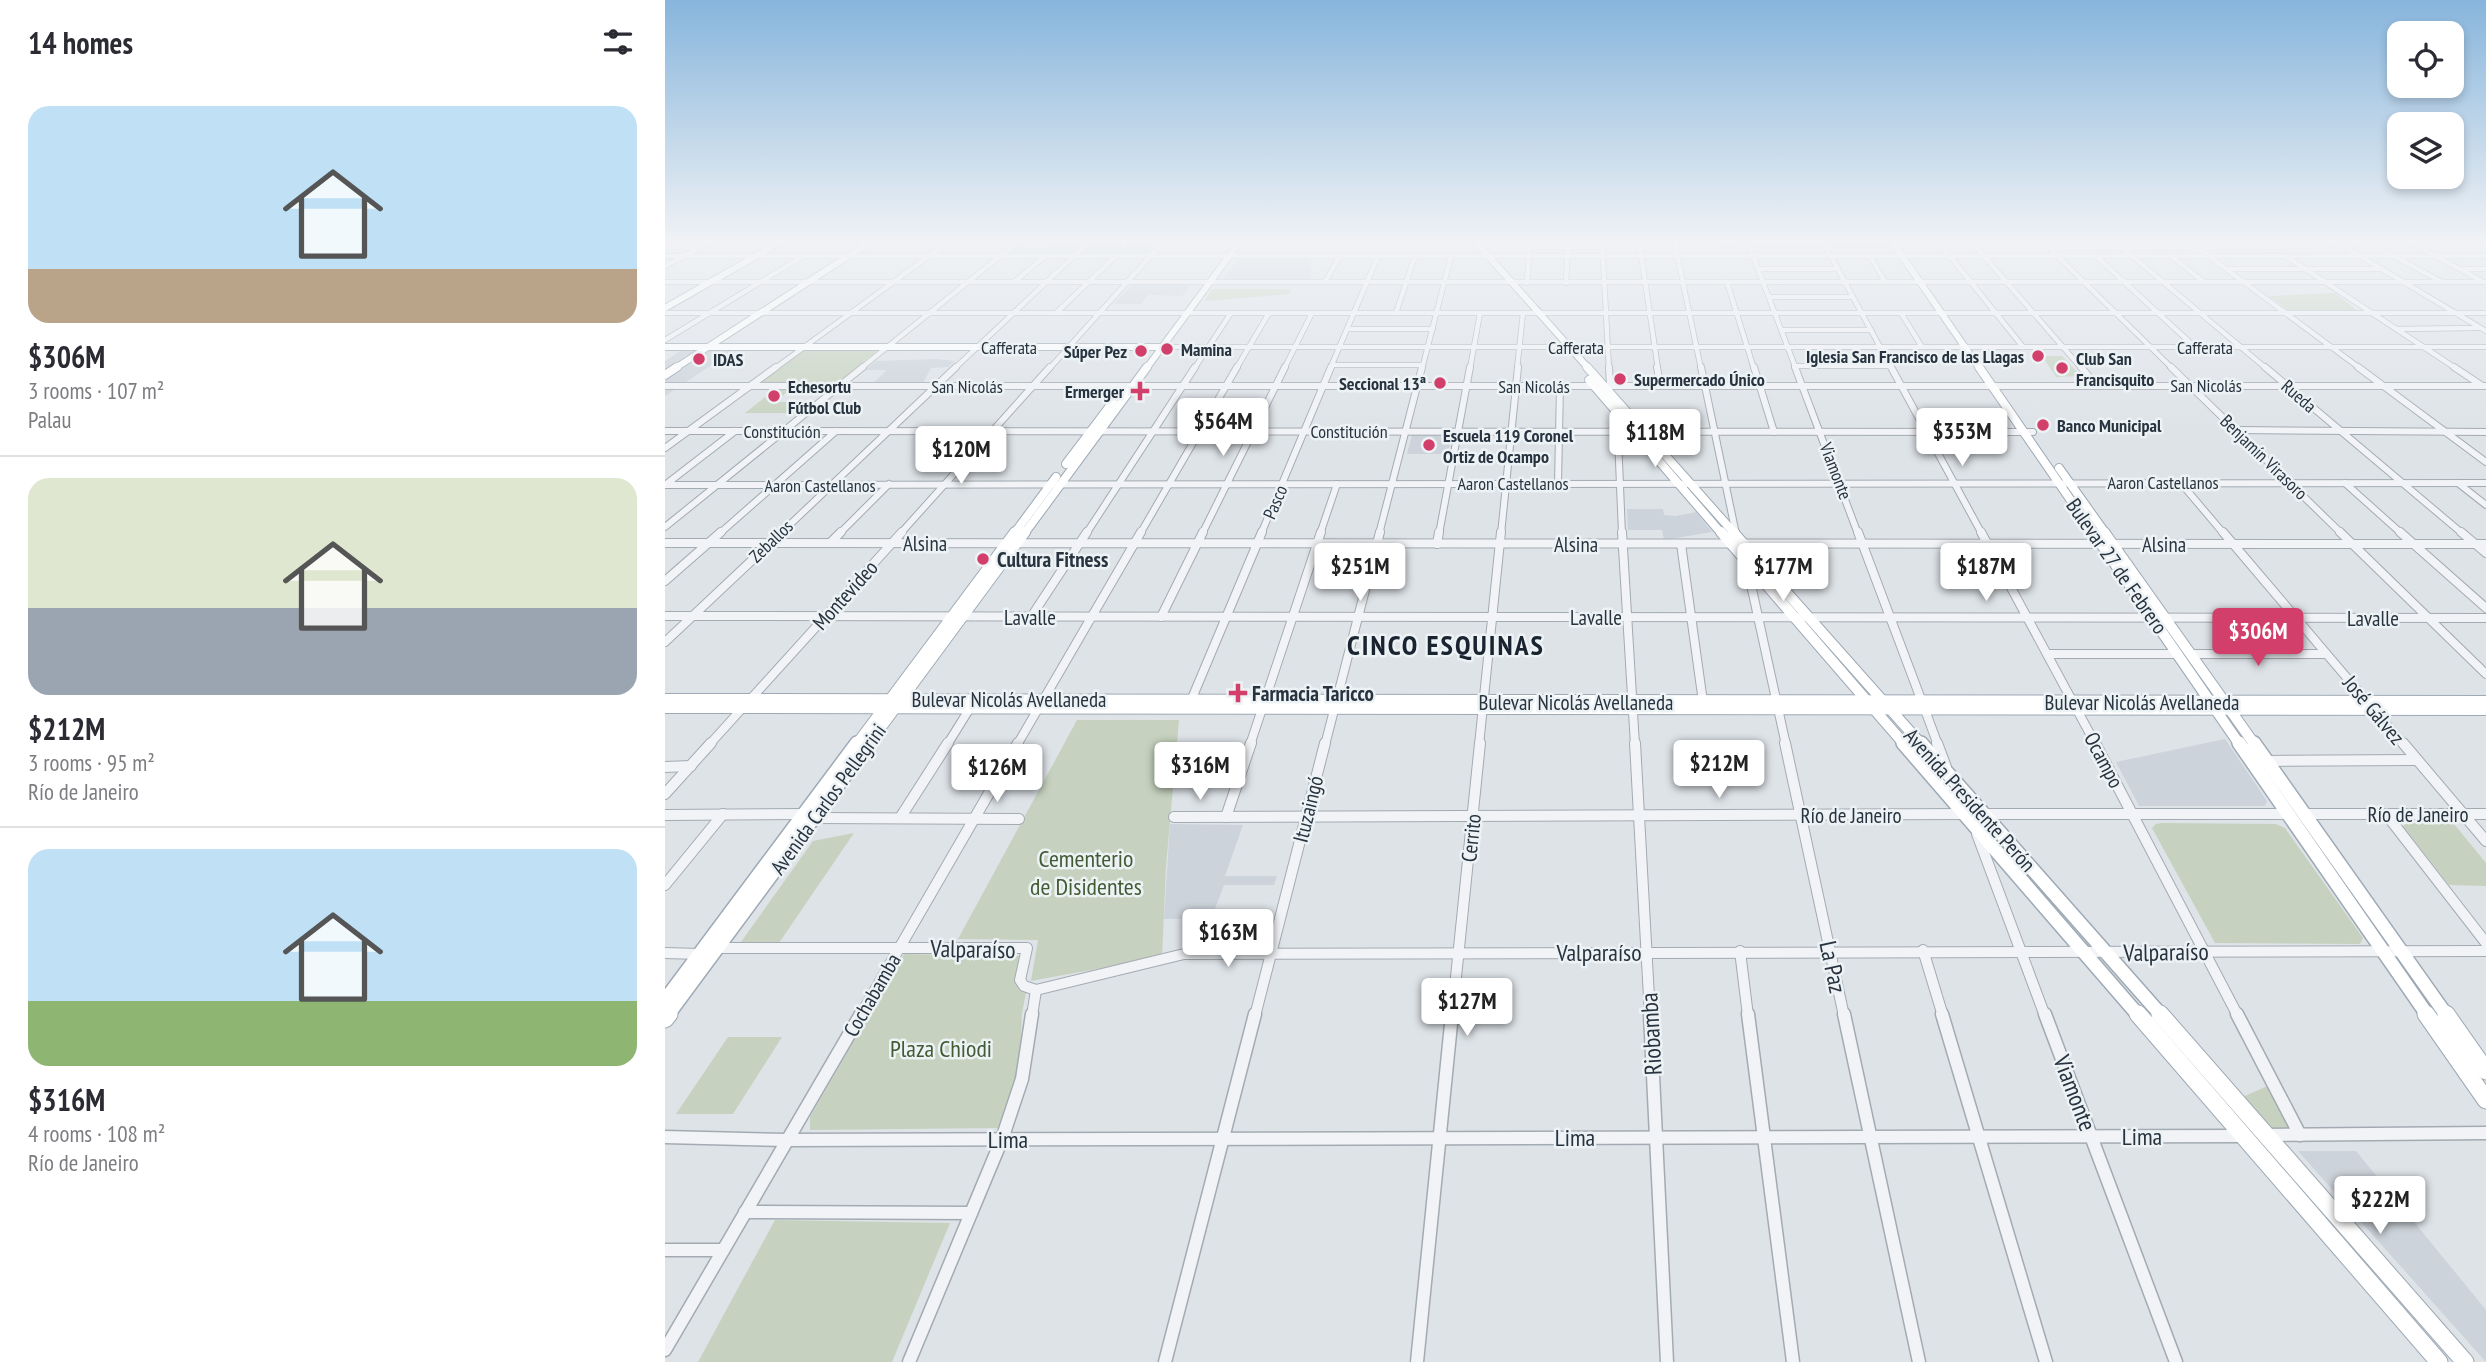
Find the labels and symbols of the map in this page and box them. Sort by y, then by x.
street label: Cafferata [981,336,1037,359]
street label: Cafferata [1548,336,1604,359]
street label: Cafferata [2177,336,2233,359]
place label: Mamina [1181,338,1232,361]
place label: Súper Pez [1064,340,1127,363]
marker: Mamina [1159,341,1175,357]
marker: Súper Pez [1133,343,1149,359]
place label: Iglesia San Francisco de las Llagas [1806,345,2024,368]
place label: Club San Francisquito [2076,347,2154,391]
place label: IDAS [713,348,743,371]
marker: Iglesia San Francisco de las Llagas [2030,348,2046,364]
marker: IDAS [691,351,707,367]
marker: Club San Francisquito [2054,360,2070,376]
place label: Supermercado Único [1634,368,1765,391]
marker: Supermercado Único [1612,371,1628,387]
place label: Seccional 13ª [1339,372,1426,395]
street label: San Nicolás [2170,374,2242,397]
place label: Echesortu Fútbol Club [788,375,861,419]
street label: San Nicolás [931,375,1003,398]
marker: Seccional 13ª [1432,375,1448,391]
street label: San Nicolás [1498,375,1570,398]
street label: Rueda [2277,375,2321,417]
place label: Ermerger [1065,380,1125,403]
marker: Ermerger [1130,381,1150,401]
marker: Echesortu Fútbol Club [766,388,782,404]
pin: $564M [1174,398,1272,458]
pin: $353M [1913,408,2011,468]
pin: $118M [1606,410,1704,469]
street label: Benjamín Virasoro [2215,410,2313,505]
place label: Banco Municipal [2057,414,2162,437]
marker: Banco Municipal [2035,417,2051,433]
street label: Constitución [743,420,821,443]
street label: Constitución [1310,420,1388,443]
place label: Escuela 119 Coronel Ortiz de Ocampo [1443,424,1574,468]
pin: $120M [912,426,1010,486]
marker: Escuela 119 Coronel Ortiz de Ocampo [1421,437,1437,453]
street label: Viamonte [1814,438,1857,503]
street label: Aaron Castellanos [2107,471,2219,494]
street label: Aaron Castellanos [1457,472,1569,495]
street label: Aaron Castellanos [764,474,876,497]
street label: Pasco [1258,481,1292,523]
street label: Bulevar 27 de Febrero [2060,493,2174,639]
street label: Zeballos [744,515,798,567]
street label: Alsina [903,530,947,557]
street label: Alsina [1554,531,1598,558]
street label: Alsina [2142,531,2186,558]
pin: $251M [1311,544,1409,603]
pin: $177M [1734,544,1832,603]
pin: $187M [1937,544,2035,603]
place label: Cultura Fitness [997,546,1108,573]
marker: Cultura Fitness [975,551,991,567]
street label: Montevideo [807,554,883,636]
street label: Lavalle [1004,604,1056,631]
street label: Lavalle [1570,604,1622,631]
street label: Lavalle [2347,605,2399,632]
pin: $306M [2209,608,2307,668]
district label: CINCO ESQUINAS [1347,626,1545,663]
street label: José Gálvez [2337,669,2411,750]
place label: Farmacia Taricco [1252,680,1374,707]
marker: Farmacia Taricco [1230,685,1246,701]
street label: Bulevar Nicolás Avellaneda [912,686,1106,713]
street label: Bulevar Nicolás Avellaneda [1479,689,1673,716]
street label: Bulevar Nicolás Avellaneda [2045,689,2239,716]
street label: Avenida Carlos Pellegrini [764,718,892,880]
street label: Avenida Presidente Perón [1898,723,2042,877]
street label: Ocampo [2078,727,2130,793]
pin: $212M [1670,740,1768,800]
pin: $316M [1151,742,1249,802]
pin: $126M [948,744,1046,804]
street label: Ituzaingó [1287,773,1329,845]
street label: Río de Janeiro [2367,801,2469,828]
street label: Río de Janeiro [1800,802,1902,829]
street label: Cerrito [1455,812,1487,864]
park label: Cementerio de Disidentes [1030,843,1142,902]
pin: $163M [1179,909,1277,969]
street label: Valparaíso [929,933,1016,965]
street label: Valparaíso [2122,936,2209,968]
street label: Valparaíso [1555,937,1642,968]
street label: La Paz [1812,938,1854,996]
street label: Cochabamba [837,948,907,1042]
pin: $127M [1418,978,1516,1038]
street label: Riobamba [1633,992,1669,1076]
park label: Plaza Chiodi [890,1033,992,1064]
street label: Viamonte [2046,1050,2104,1135]
street label: Lima [2122,1121,2162,1152]
street label: Lima [1555,1122,1595,1153]
street label: Lima [988,1124,1028,1155]
pin: $222M [2331,1176,2429,1236]

